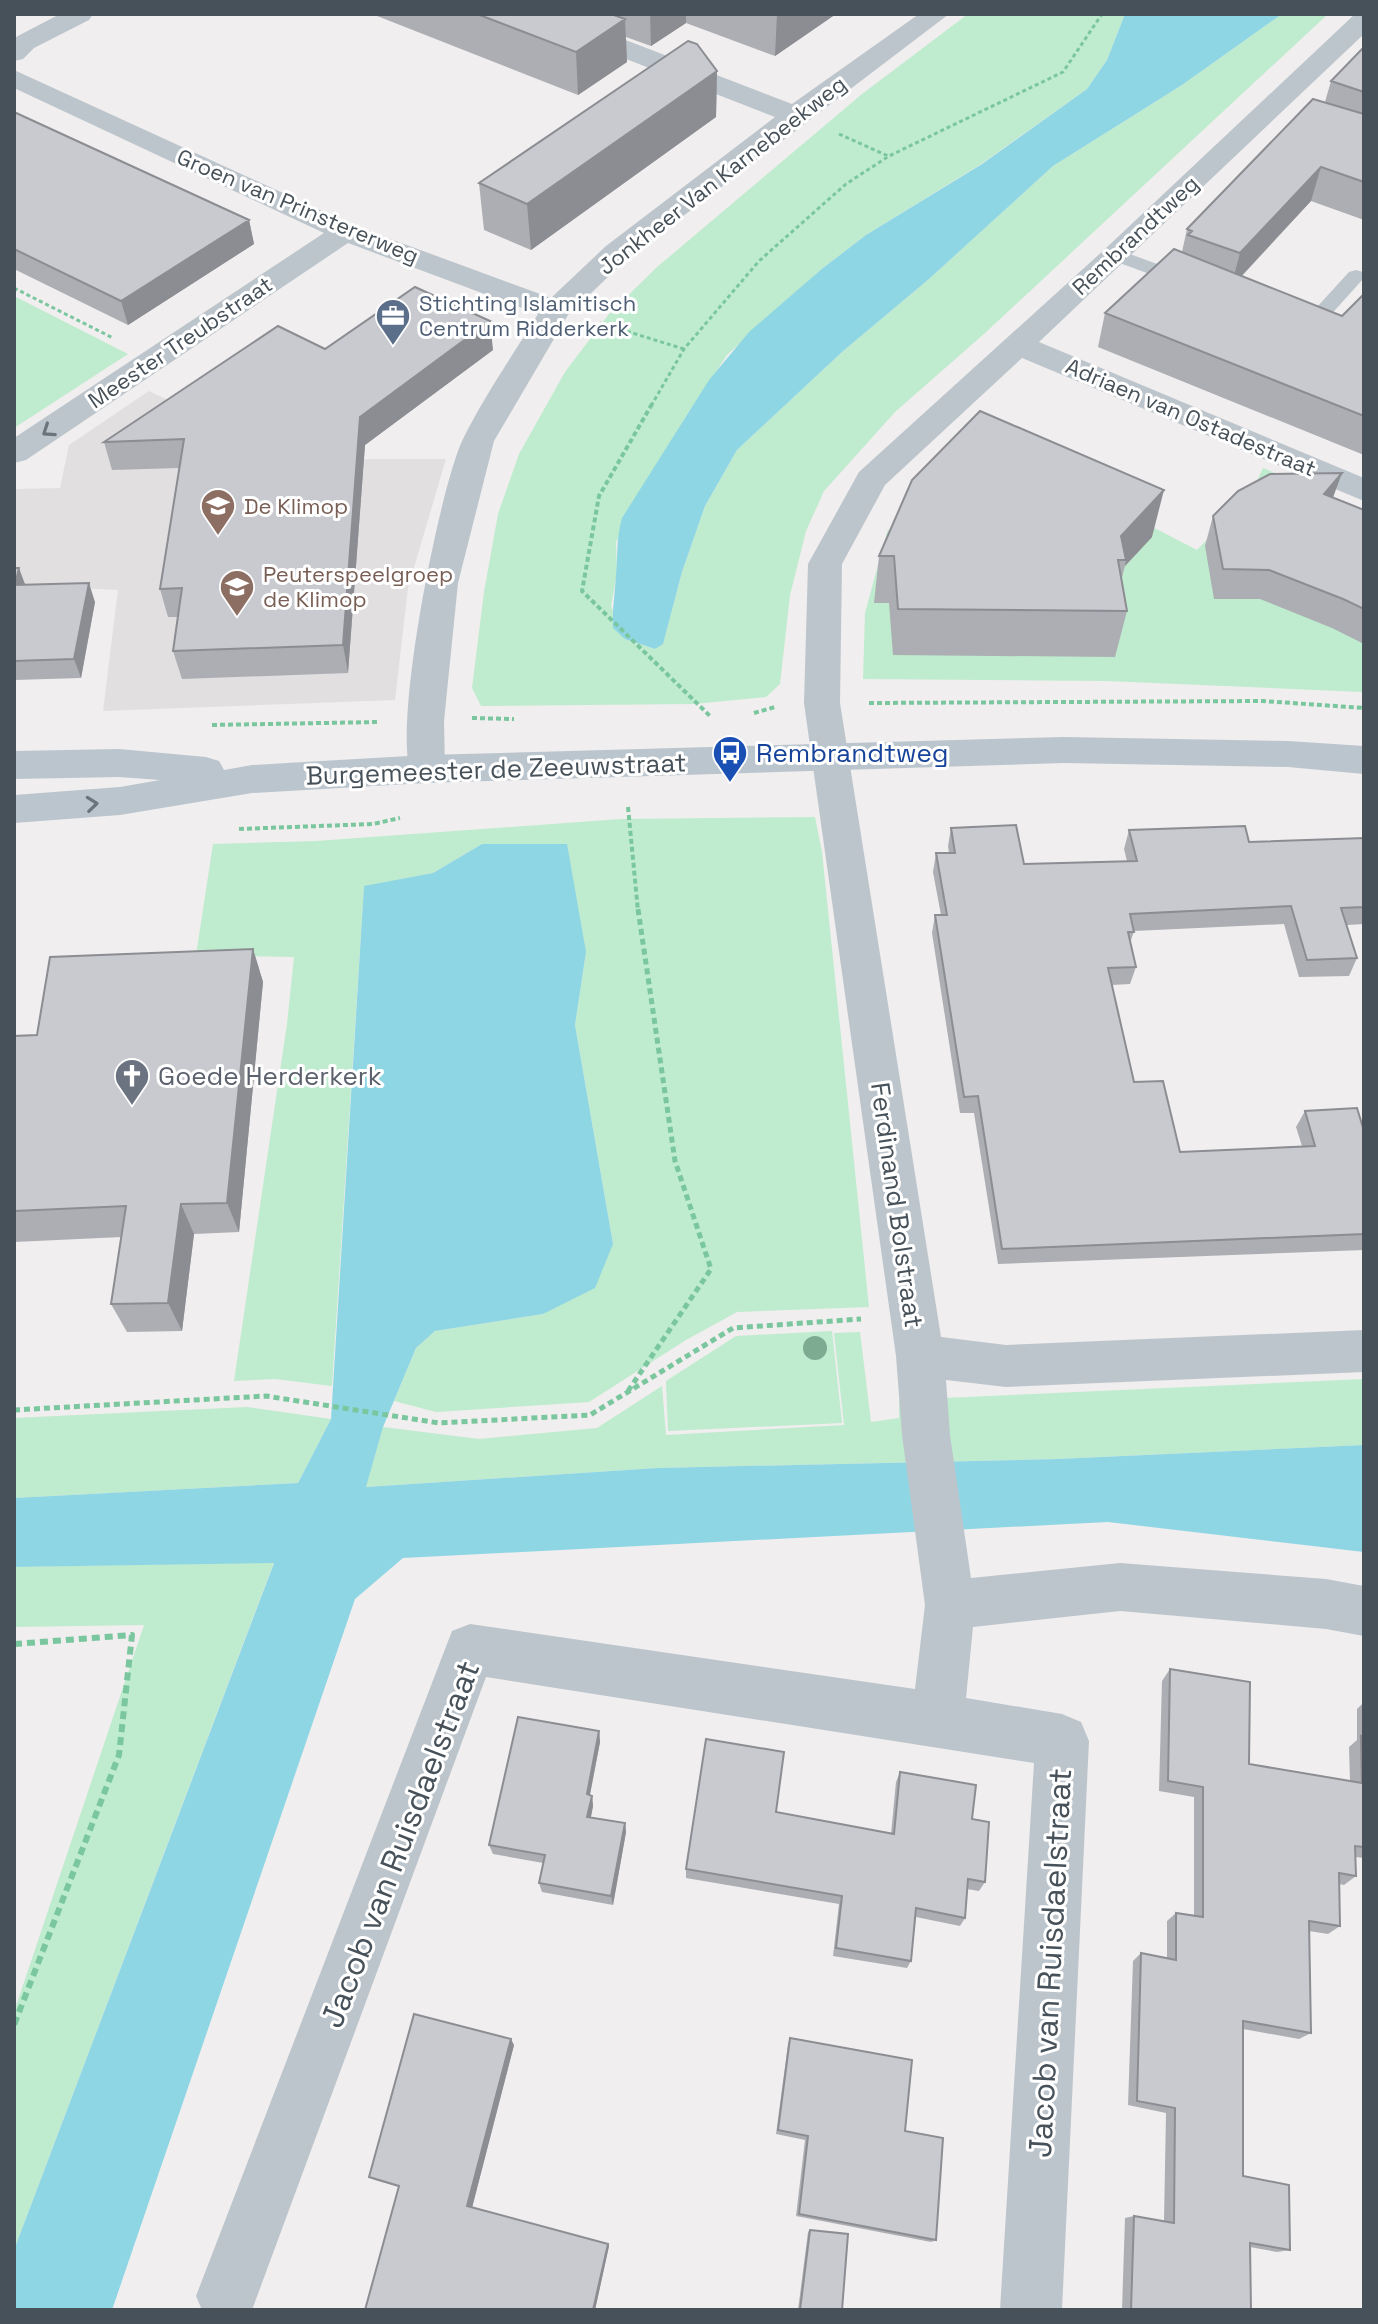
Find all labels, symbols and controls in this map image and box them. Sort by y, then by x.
street label: Jonkheer Van Karnebeekweg [593,70,851,280]
street label: Groen van Prinstererweg [173,142,423,270]
street label: Rembrandtweg [1066,169,1204,301]
street label: Meester Treubstraat [82,270,278,414]
place label: Stichting Islamitisch Centrum Ridderkerk [419,289,636,342]
office icon: Stichting Islamitisch Centrum Ridderkerk [374,297,412,347]
street label: Adriaen van Ostadestraat [1062,351,1320,483]
one-way arrow [42,421,56,436]
school or university icon: De Klimop [199,487,237,537]
place label: De Klimop [244,492,348,520]
place label: Peuterspeelgroep de Klimop [263,560,453,613]
school or university icon: Peuterspeelgroep de Klimop [218,568,256,618]
bus stop icon: Rembrandtweg [711,734,749,784]
place label: Rembrandtweg [756,736,949,770]
street label: Burgemeester de Zeeuwstraat [305,745,687,793]
one-way arrow [86,795,99,812]
church icon: Goede Herderkerk [113,1057,151,1107]
place label: Goede Herderkerk [158,1059,382,1093]
street label: Ferdinand Bolstraat [863,1080,931,1330]
street label: Jacob van Ruisdaelstraat [311,1655,489,2033]
street label: Jacob van Ruisdaelstraat [1020,1767,1080,2159]

